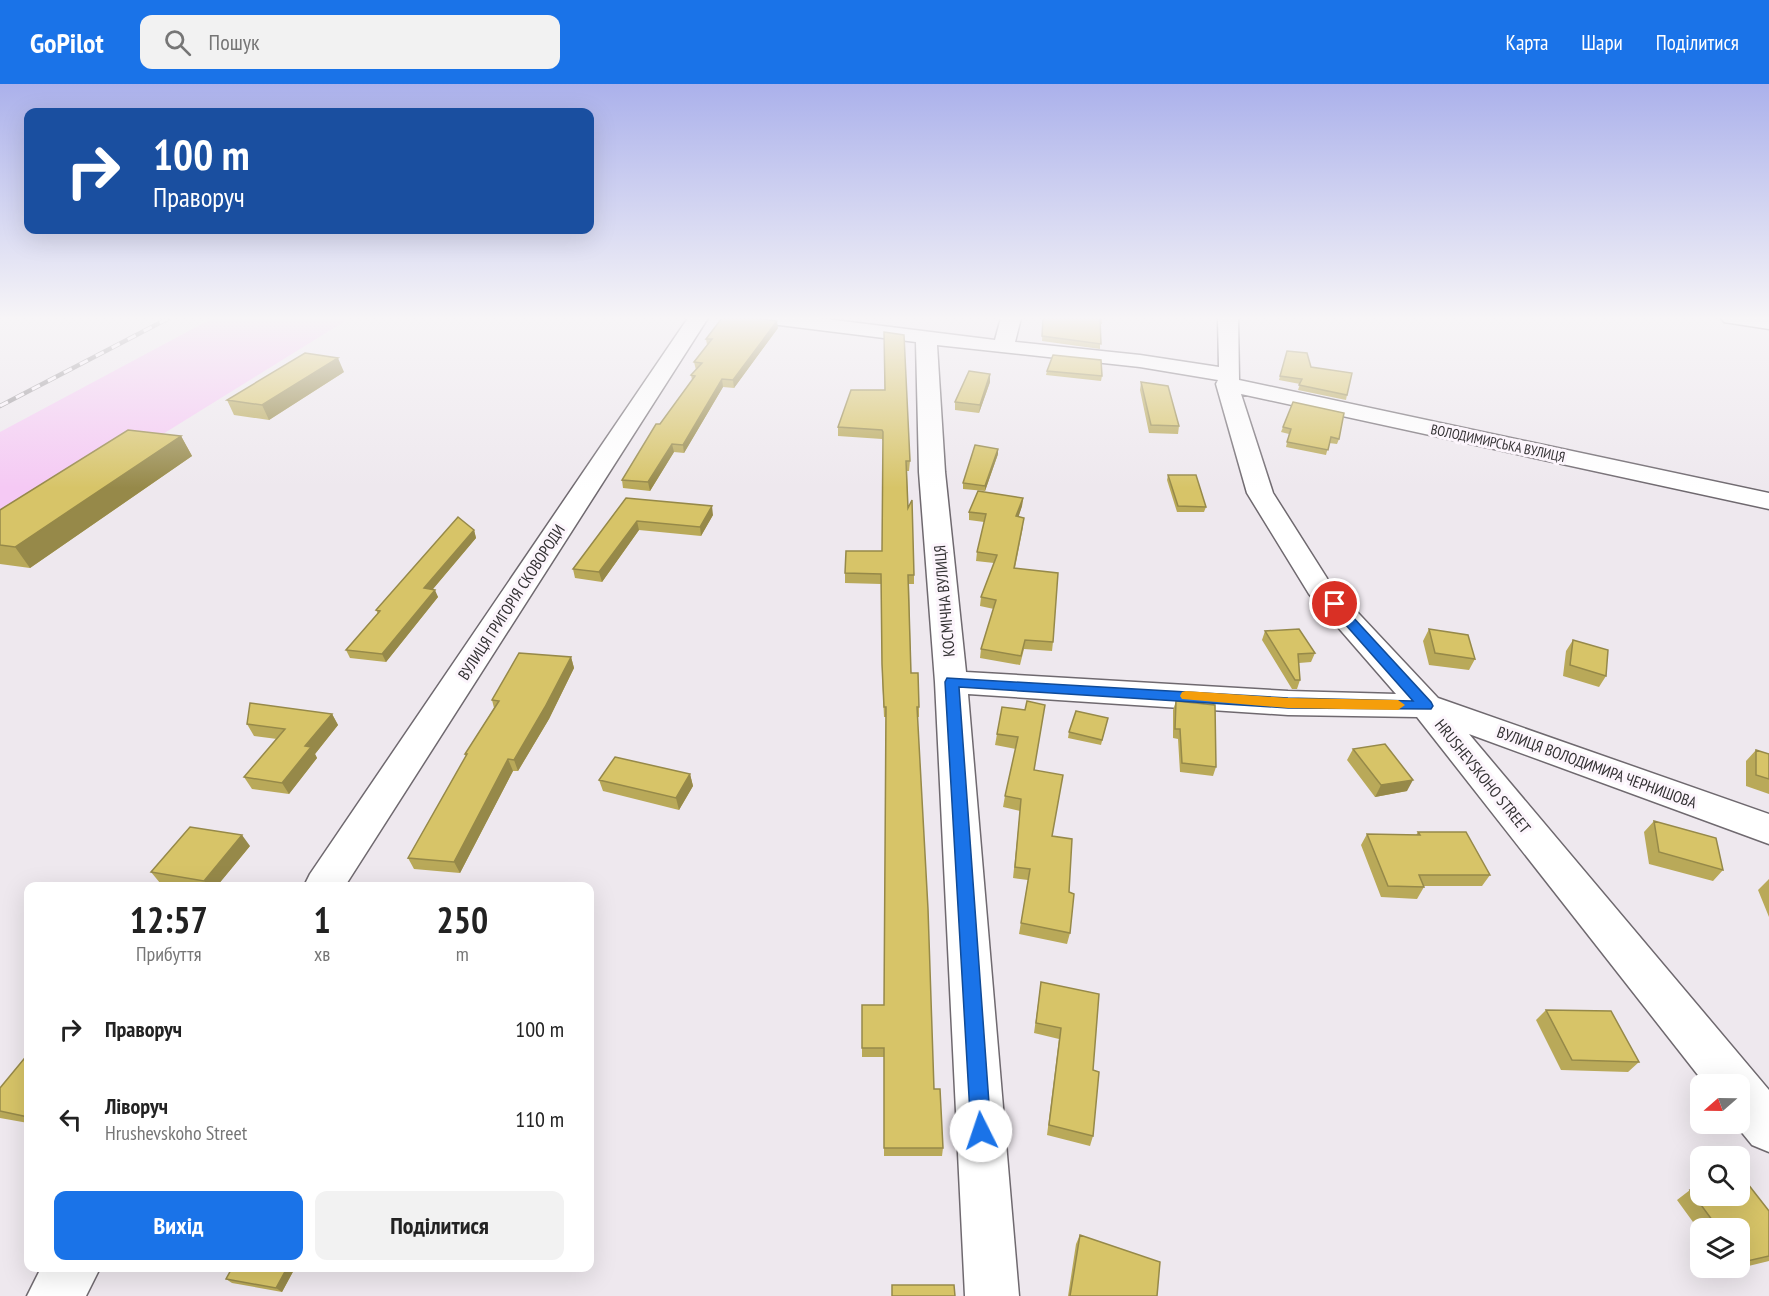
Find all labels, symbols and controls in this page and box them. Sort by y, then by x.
search box [140,15,560,69]
text: GoPilot [30,24,104,61]
icon: search [161,26,194,59]
text: Пошук [209,28,260,56]
text: Карта [1506,29,1548,56]
text: Шари [1581,29,1623,56]
text: Поділитися [1656,29,1739,56]
text: 100 m [153,127,250,182]
icon: right [54,132,132,210]
text: Праворуч [153,180,245,214]
street label: ВОЛОДИМИРСЬКА ВУЛИЦЯ [1429,420,1567,466]
street label: ВУЛИЦЯ ГРИГОРІЯ СКОВОРОДИ [453,521,569,683]
street label: КОСМІЧНА ВУЛИЦЯ [929,544,959,658]
pin [1309,578,1360,629]
icon: arrive [1318,587,1351,620]
street label: HRUSHEVSKOHO STREET [1431,715,1535,837]
street label: ВУЛИЦЯ ВОЛОДИМИРА ЧЕРНИШОВА [1494,722,1700,813]
text: 12:57 [130,896,208,943]
text: 1 [314,896,331,943]
text: 250 [437,896,488,943]
text: Прибуття [136,941,201,967]
text: хв [314,941,330,967]
text: m [456,941,469,967]
icon: right [54,1013,87,1046]
text: Праворуч [105,1015,182,1043]
text: 100 m [515,1015,564,1043]
north arrow [1690,1074,1750,1134]
map controls [1690,1074,1750,1278]
text: Ліворуч [105,1092,168,1120]
position arrow [949,1099,1013,1163]
icon: left [54,1103,87,1136]
text: 110 m [515,1105,564,1133]
text: Hrushevskoho Street [105,1120,247,1146]
button: search [1690,1146,1750,1206]
button: Вихід [54,1191,303,1260]
button: Поділитися [315,1191,564,1260]
button: layers [1690,1218,1750,1278]

